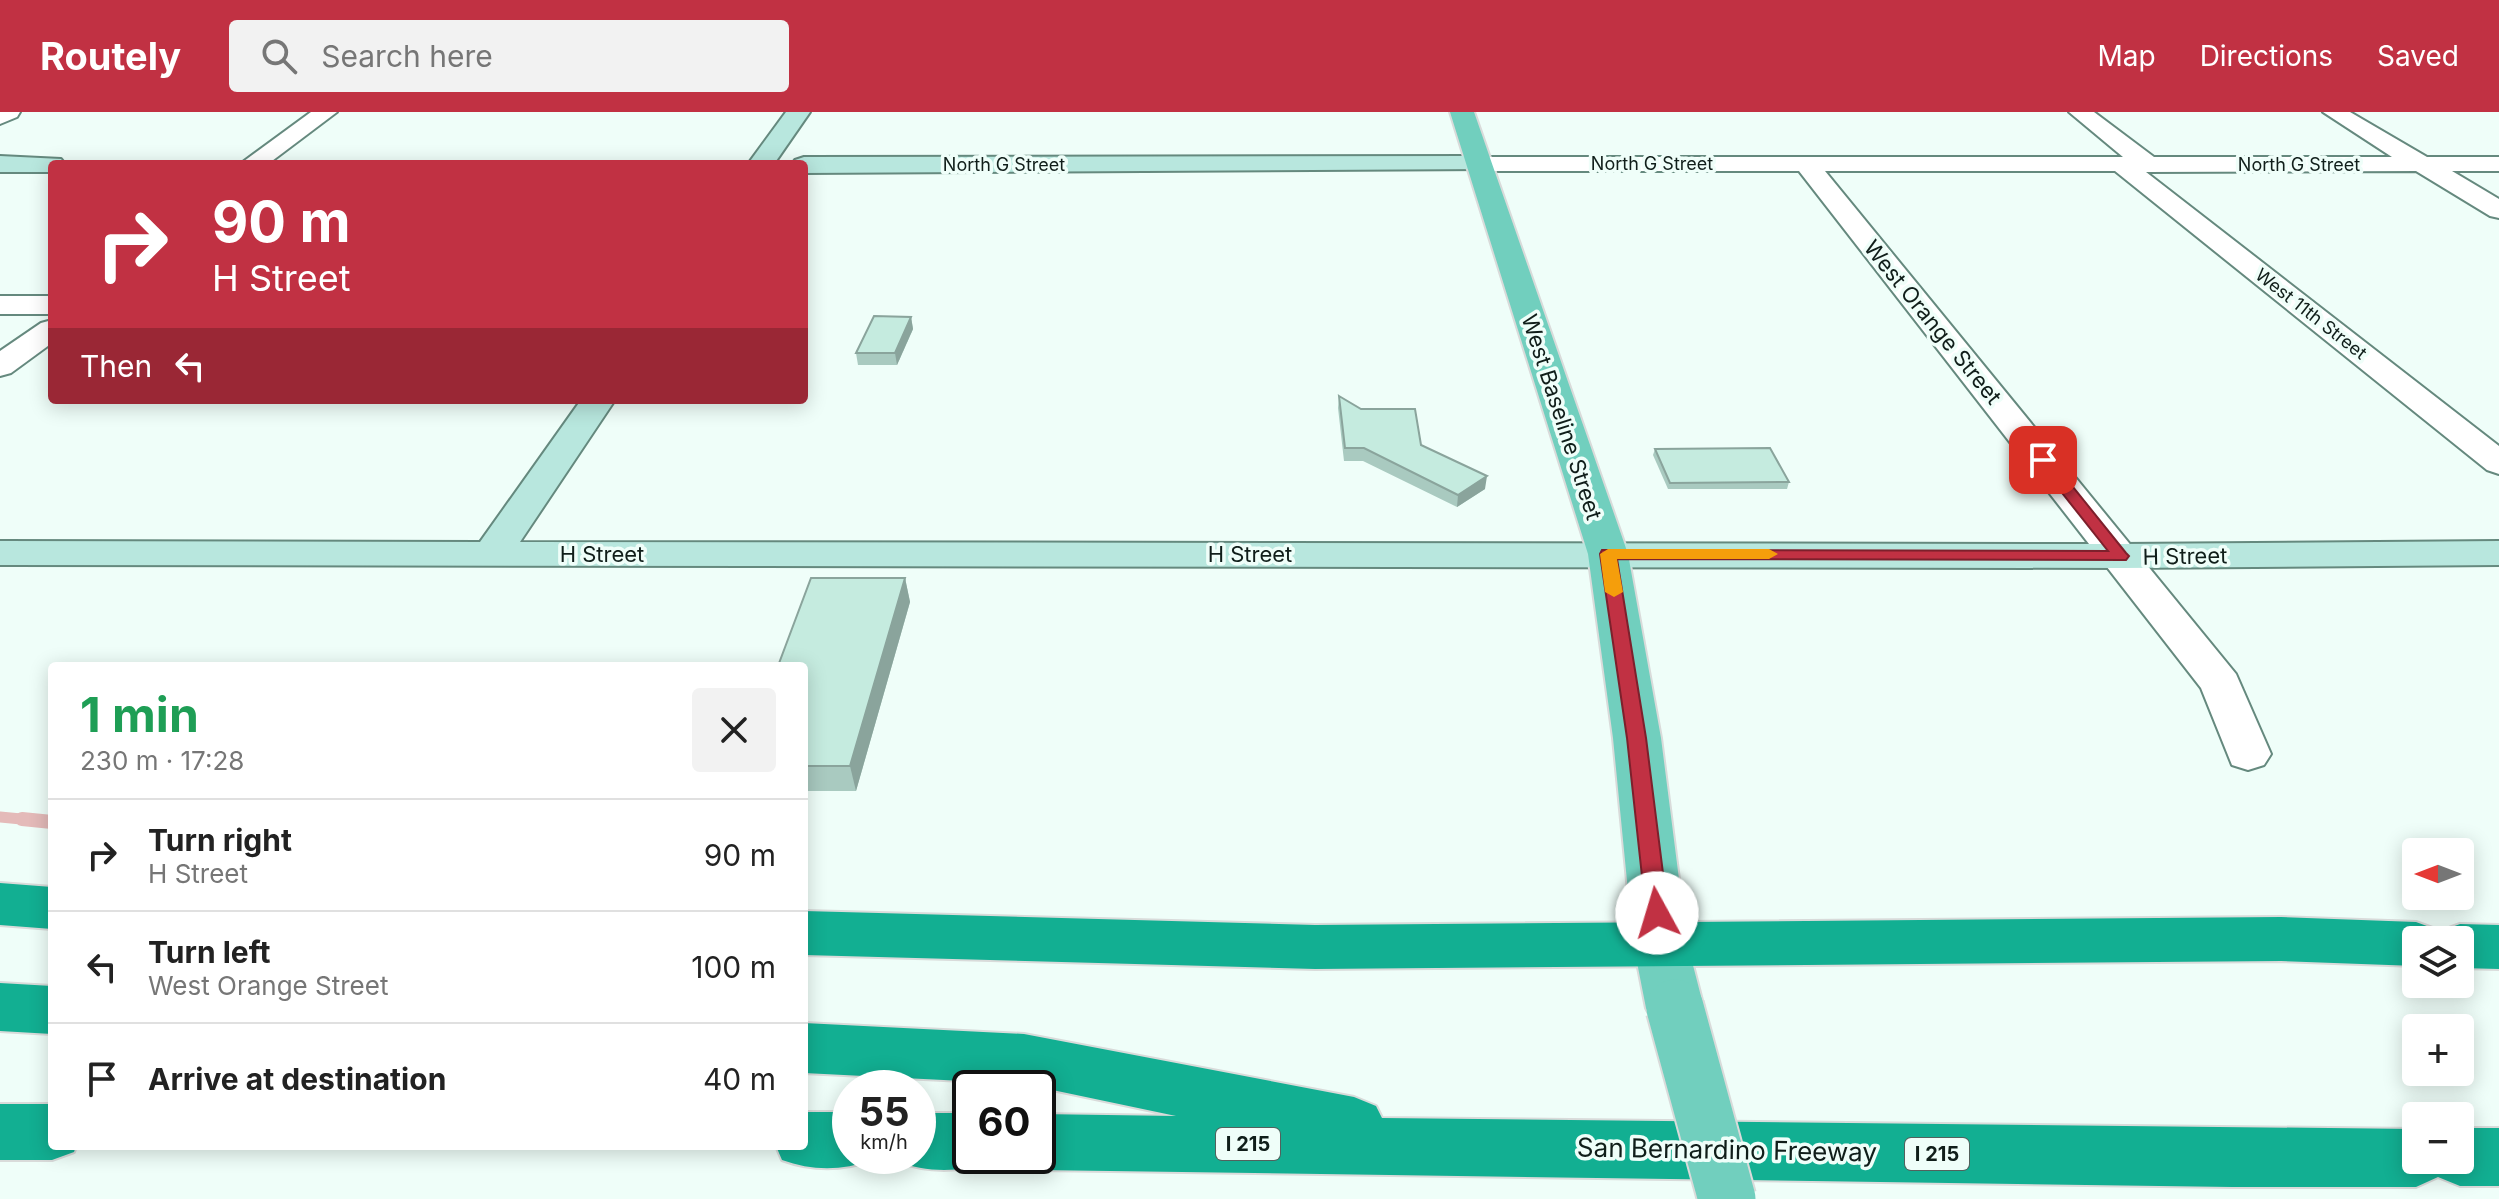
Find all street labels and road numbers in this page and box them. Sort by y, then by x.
street label: North G Street [1591,153,1713,174]
street label: North G Street [943,154,1065,175]
street label: North G Street [2238,154,2360,175]
street label: West Orange Street [1859,235,2007,409]
street label: West 11th Street [2252,264,2371,364]
street label: West Baseline Street [1517,311,1607,523]
street label: H Street [560,541,644,567]
street label: H Street [1208,541,1292,567]
street label: H Street [2142,542,2228,570]
road number: I 215 [1216,1128,1280,1160]
street label: San Bernardino Freeway [1577,1131,1877,1168]
road number: I 215 [1905,1138,1969,1170]

